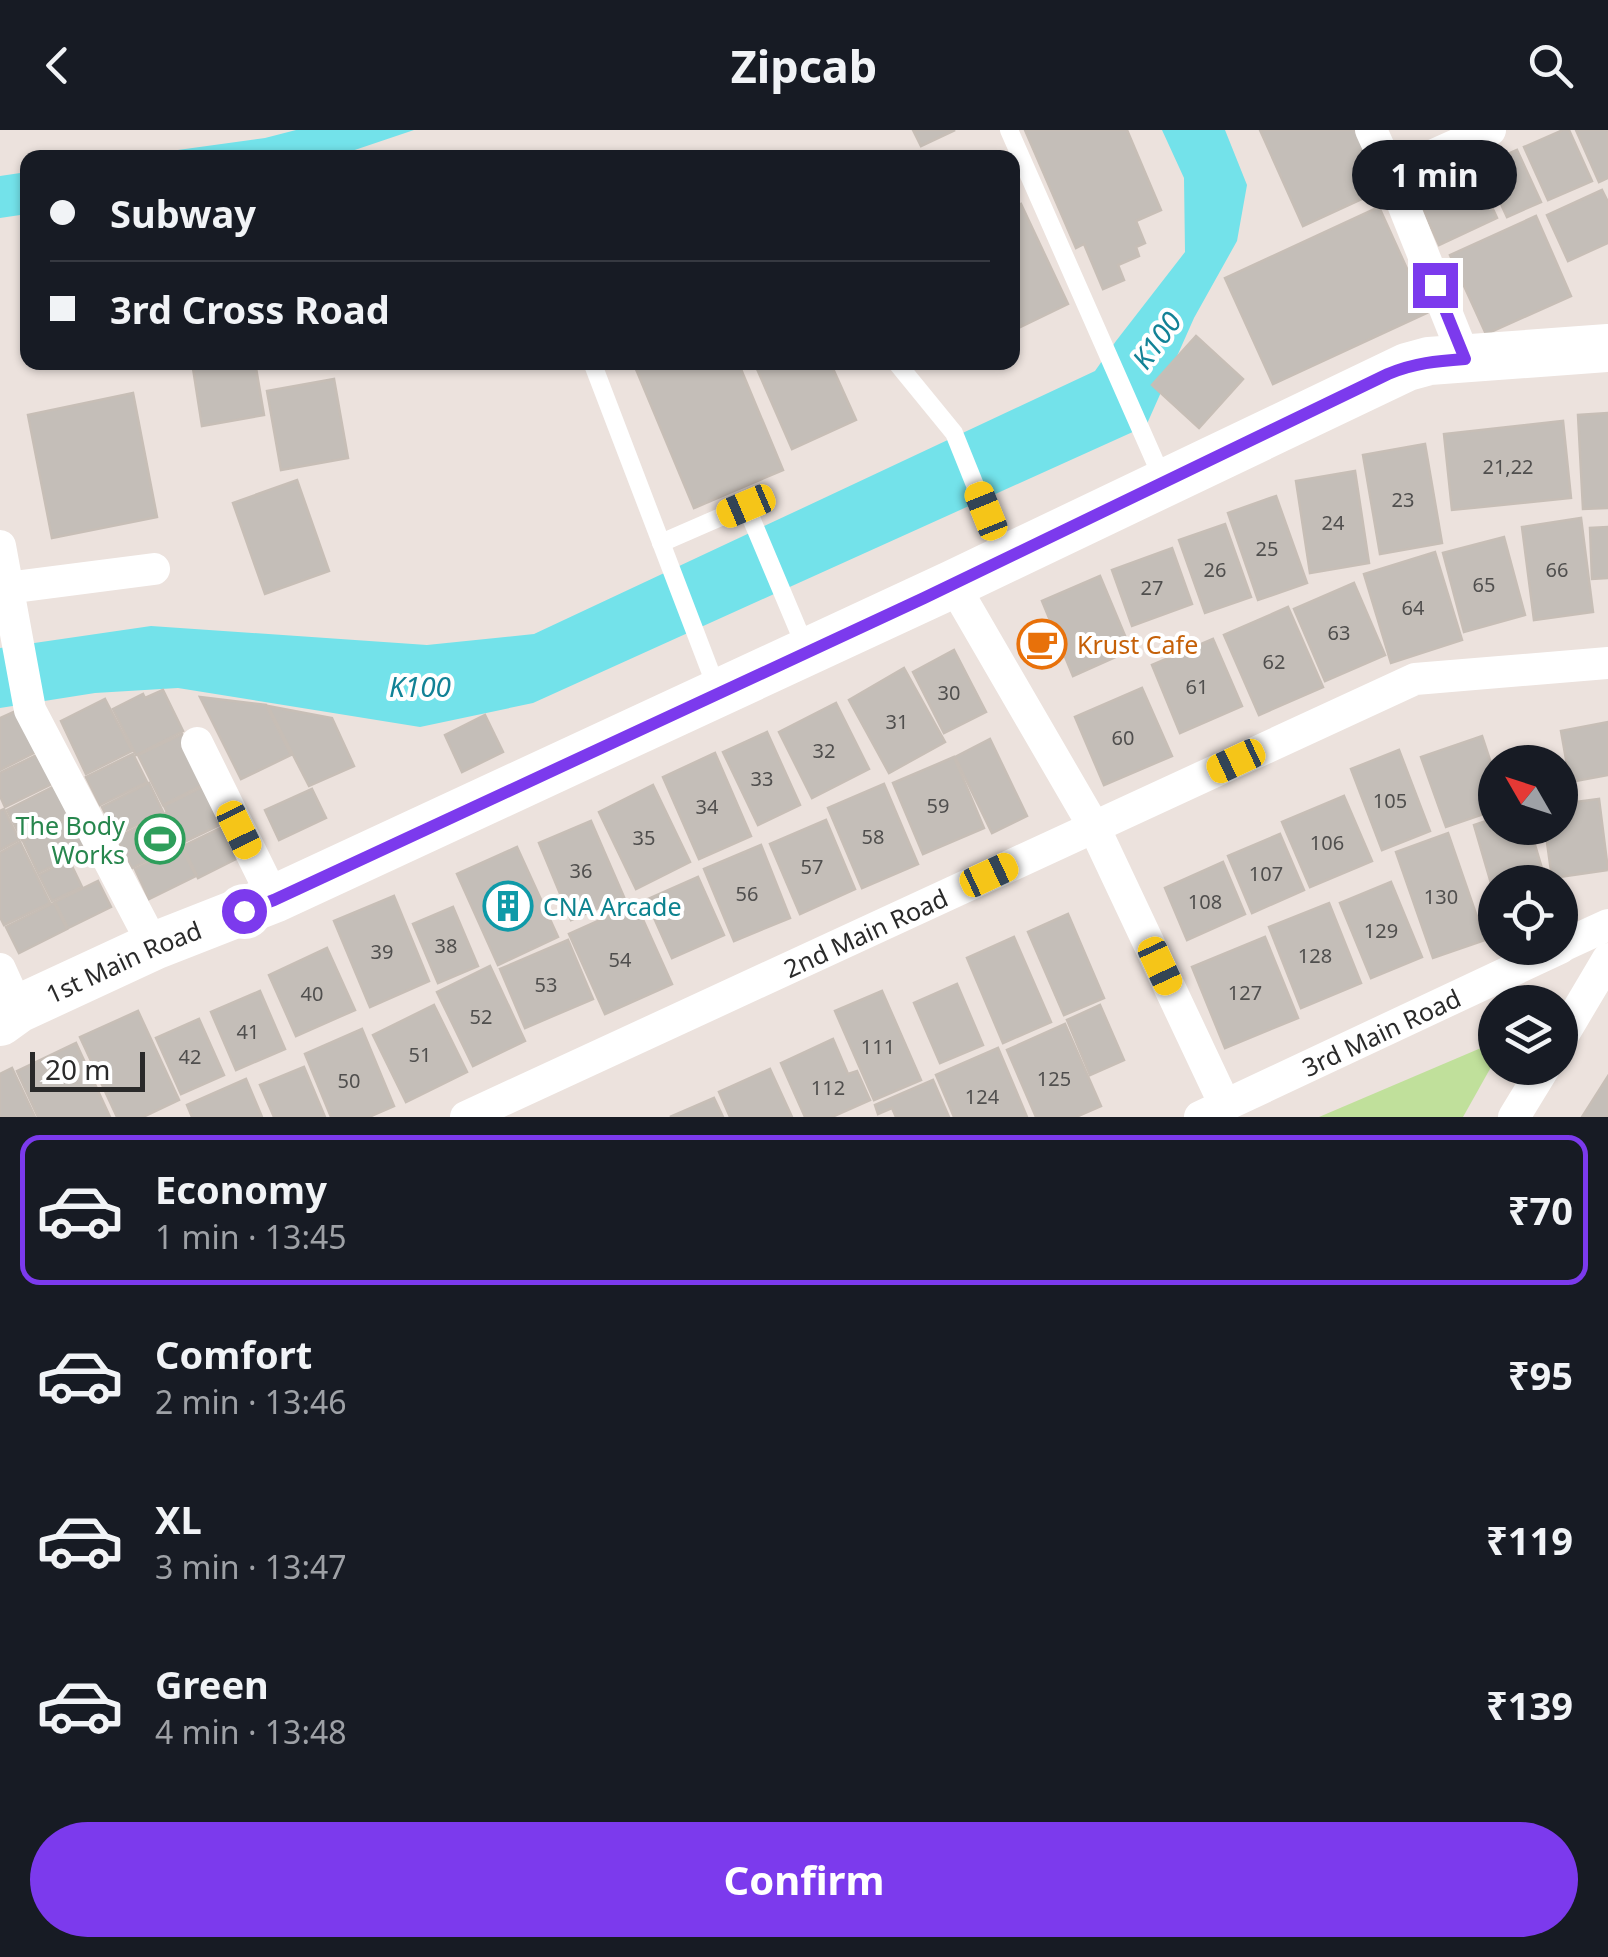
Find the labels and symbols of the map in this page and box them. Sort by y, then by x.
callout: 1 min [1352,140,1518,210]
route end [1413,263,1458,308]
water label: K100 [1122,304,1190,376]
house number: 21,22 [1482,453,1534,480]
car [961,478,1011,544]
car [713,480,779,532]
house number: 23 [1392,486,1414,513]
house number: 24 [1322,509,1345,536]
house number: 25 [1256,535,1278,562]
house number: 26 [1204,556,1226,583]
house number: 66 [1546,556,1568,583]
house number: 65 [1473,571,1495,598]
house number: 27 [1141,574,1163,601]
house number: 64 [1402,594,1425,621]
cafe icon: Krust Cafe [1016,618,1068,670]
house number: 63 [1328,619,1350,646]
place label: Krust Cafe [1077,627,1198,661]
house number: 62 [1263,648,1285,675]
water label: K100 [389,667,451,705]
house number: 61 [1186,673,1208,700]
house number: 30 [938,679,960,706]
house number: 31 [886,708,908,735]
house number: 60 [1112,724,1134,751]
car [1202,735,1270,787]
house number: 32 [813,737,835,764]
north arrow [1478,745,1578,845]
house number: 33 [751,765,773,792]
house number: 105 [1373,787,1407,814]
house number: 59 [927,792,949,819]
house number: 34 [696,793,719,820]
car [212,796,266,864]
place label: The Body Works [16,808,125,871]
sports icon: The Body Works [134,813,186,865]
house number: 58 [862,823,884,850]
house number: 35 [633,824,655,851]
house number: 106 [1310,829,1344,856]
car [955,849,1023,901]
house number: 57 [801,853,823,880]
house number: 36 [570,857,592,884]
house number: 107 [1249,860,1283,887]
building icon: CNA Arcade [482,880,534,932]
house number: 56 [736,880,758,907]
street label: 2nd Main Road [778,880,953,985]
house number: 130 [1424,883,1458,910]
house number: 108 [1188,888,1222,915]
route start [222,889,267,934]
place label: CNA Arcade [543,889,682,923]
street label: 1st Main Road [40,912,206,1011]
house number: 129 [1364,917,1398,944]
house number: 38 [435,932,457,959]
car [1134,932,1186,1000]
house number: 39 [371,938,393,965]
house number: 128 [1298,942,1332,969]
house number: 54 [609,946,632,973]
house number: 53 [535,971,557,998]
house number: 127 [1228,979,1262,1006]
house number: 40 [301,980,323,1007]
street label: 3rd Main Road [1296,980,1466,1084]
house number: 52 [470,1003,492,1030]
house number: 41 [237,1018,259,1045]
house number: 111 [861,1033,895,1060]
house number: 51 [409,1041,431,1068]
house number: 42 [179,1043,201,1070]
scale bar [30,1047,145,1091]
house number: 125 [1037,1065,1071,1092]
house number: 50 [338,1067,360,1094]
house number: 112 [811,1074,845,1101]
house number: 124 [965,1083,1000,1110]

